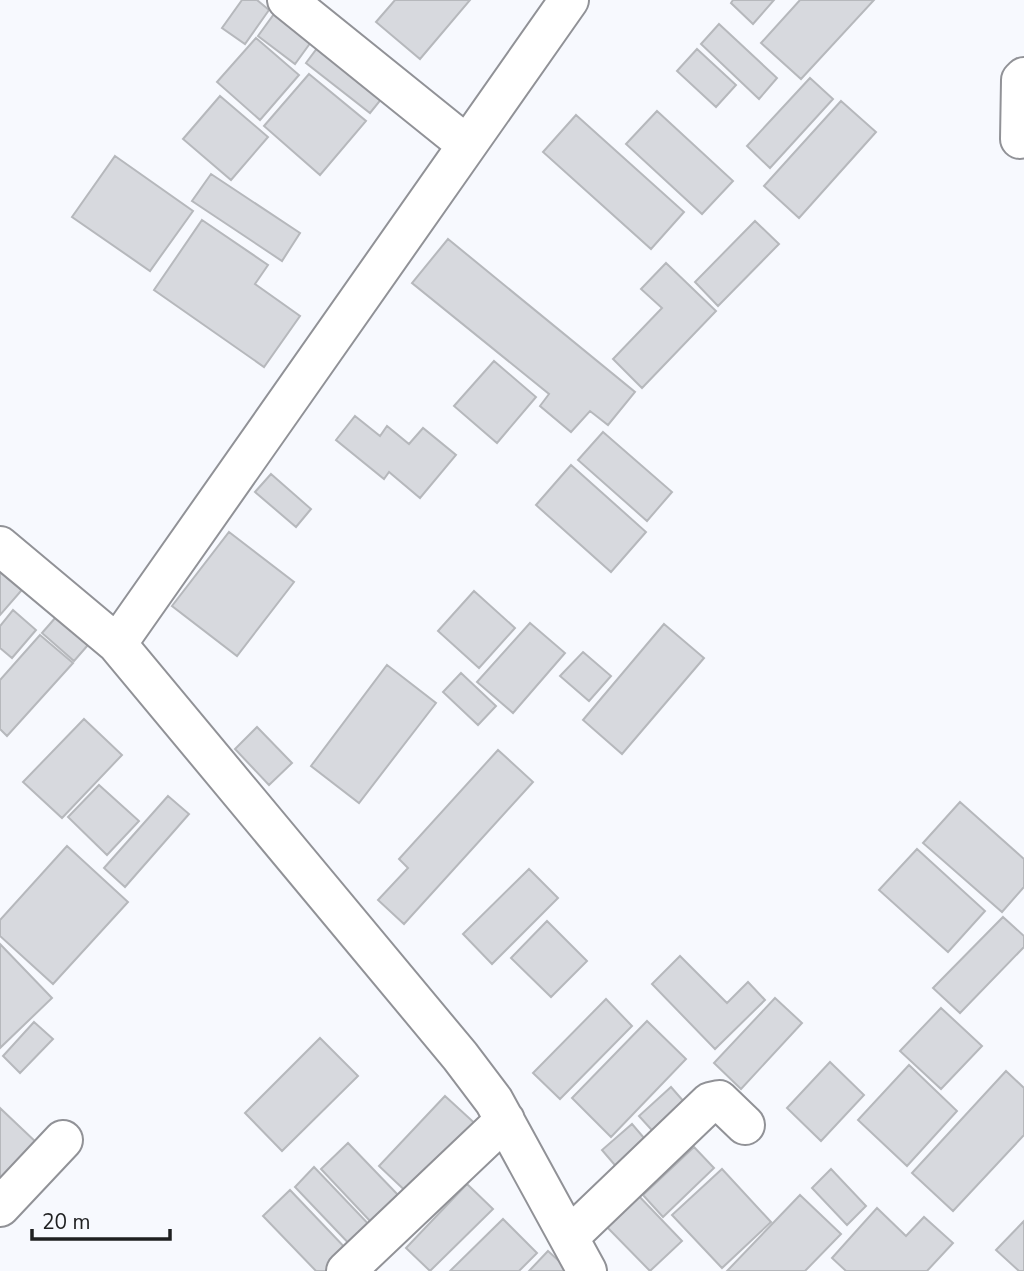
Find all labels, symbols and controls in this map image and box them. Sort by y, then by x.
scale bar [32,1198,170,1242]
text: 20 m [42,1208,91,1236]

